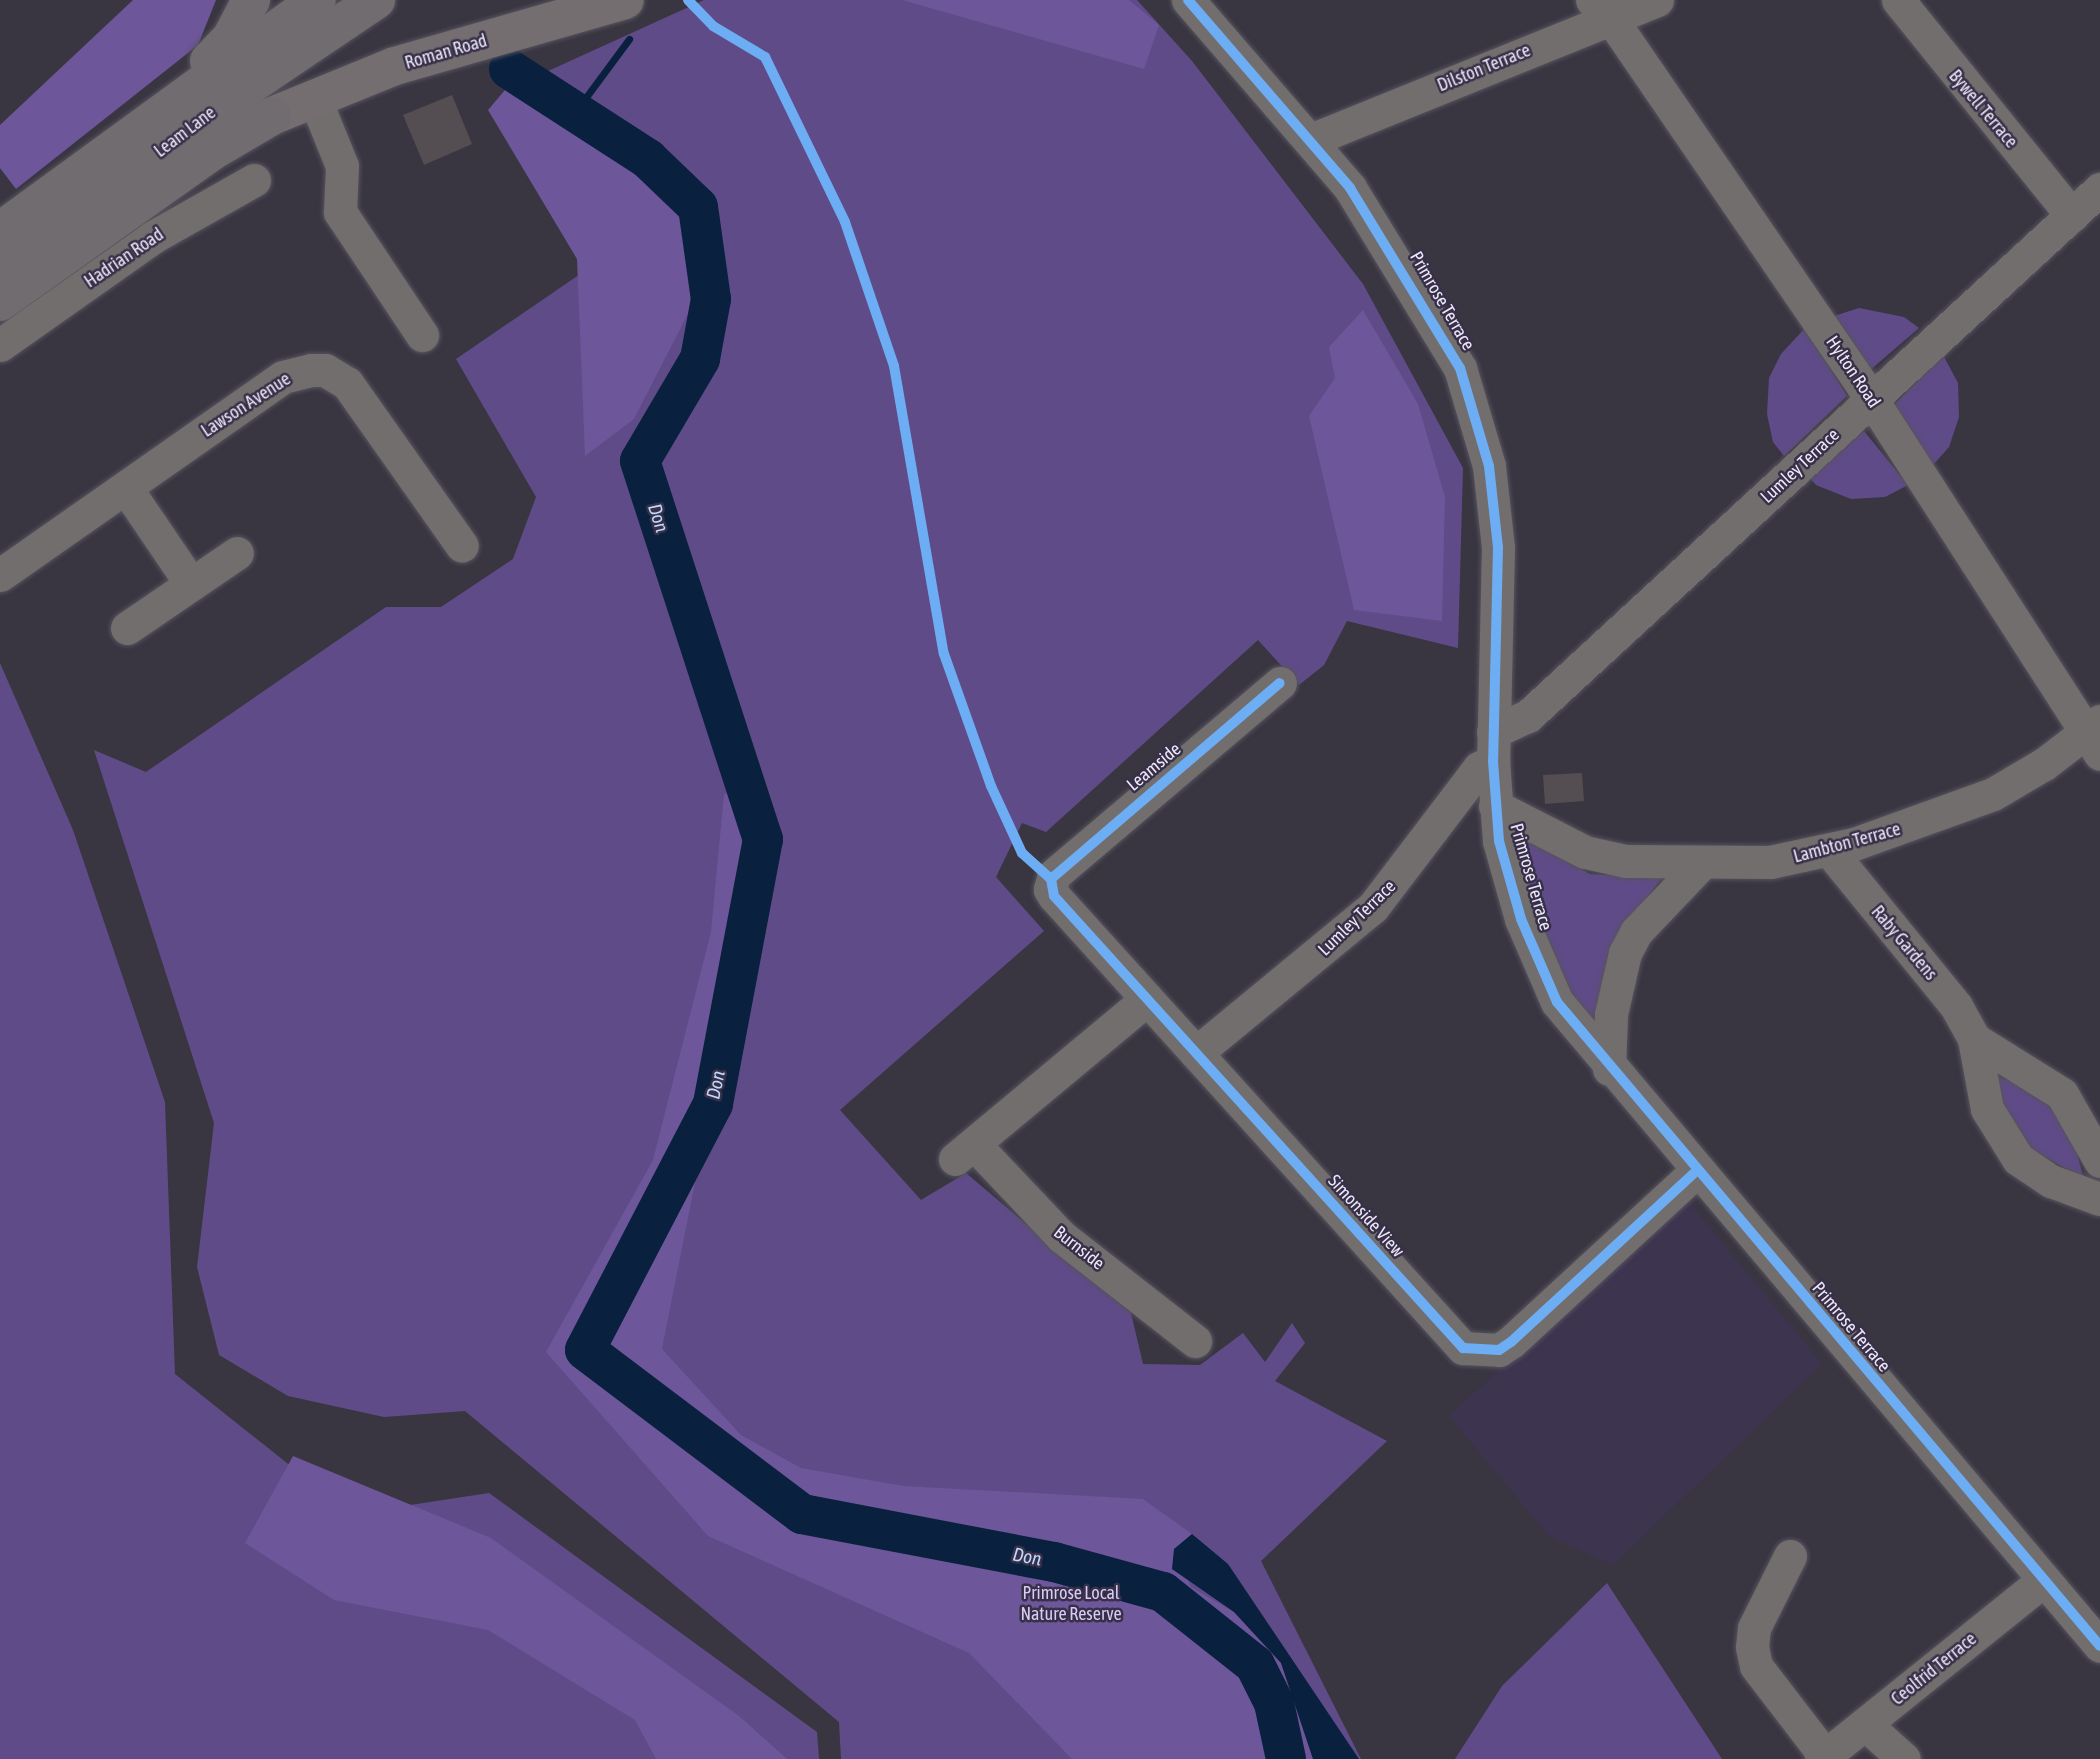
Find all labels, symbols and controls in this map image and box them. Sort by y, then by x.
street label: Roman Road [402,30,490,74]
street label: Dilston Terrace [1434,40,1534,96]
street label: Bywell Terrace [1944,66,2022,152]
street label: Leam Lane [150,102,220,162]
street label: Hadrian Road [80,224,168,292]
street label: Primrose Terrace [1405,248,1479,354]
street label: Hylton Road [1821,332,1885,412]
street label: Lawson Avenue [197,368,295,442]
street label: Lumley Terrace [1756,424,1844,508]
water label: Don [643,501,673,535]
street label: Leamside [1123,738,1185,796]
street label: Lambton Terrace [1791,818,1903,868]
street label: Primrose Terrace [1505,821,1557,933]
street label: Lumley Terrace [1314,876,1400,960]
street label: Raby Gardens [1867,901,1941,985]
water label: Don [702,1069,730,1101]
street label: Simonside View [1323,1170,1409,1262]
street label: Burnside [1049,1221,1109,1275]
street label: Primrose Terrace [1807,1278,1895,1376]
water label: Don [1011,1543,1043,1571]
park label: Primrose Local Nature Reserve [1020,1583,1122,1626]
street label: Ceolfrid Terrace [1887,1628,1981,1710]

